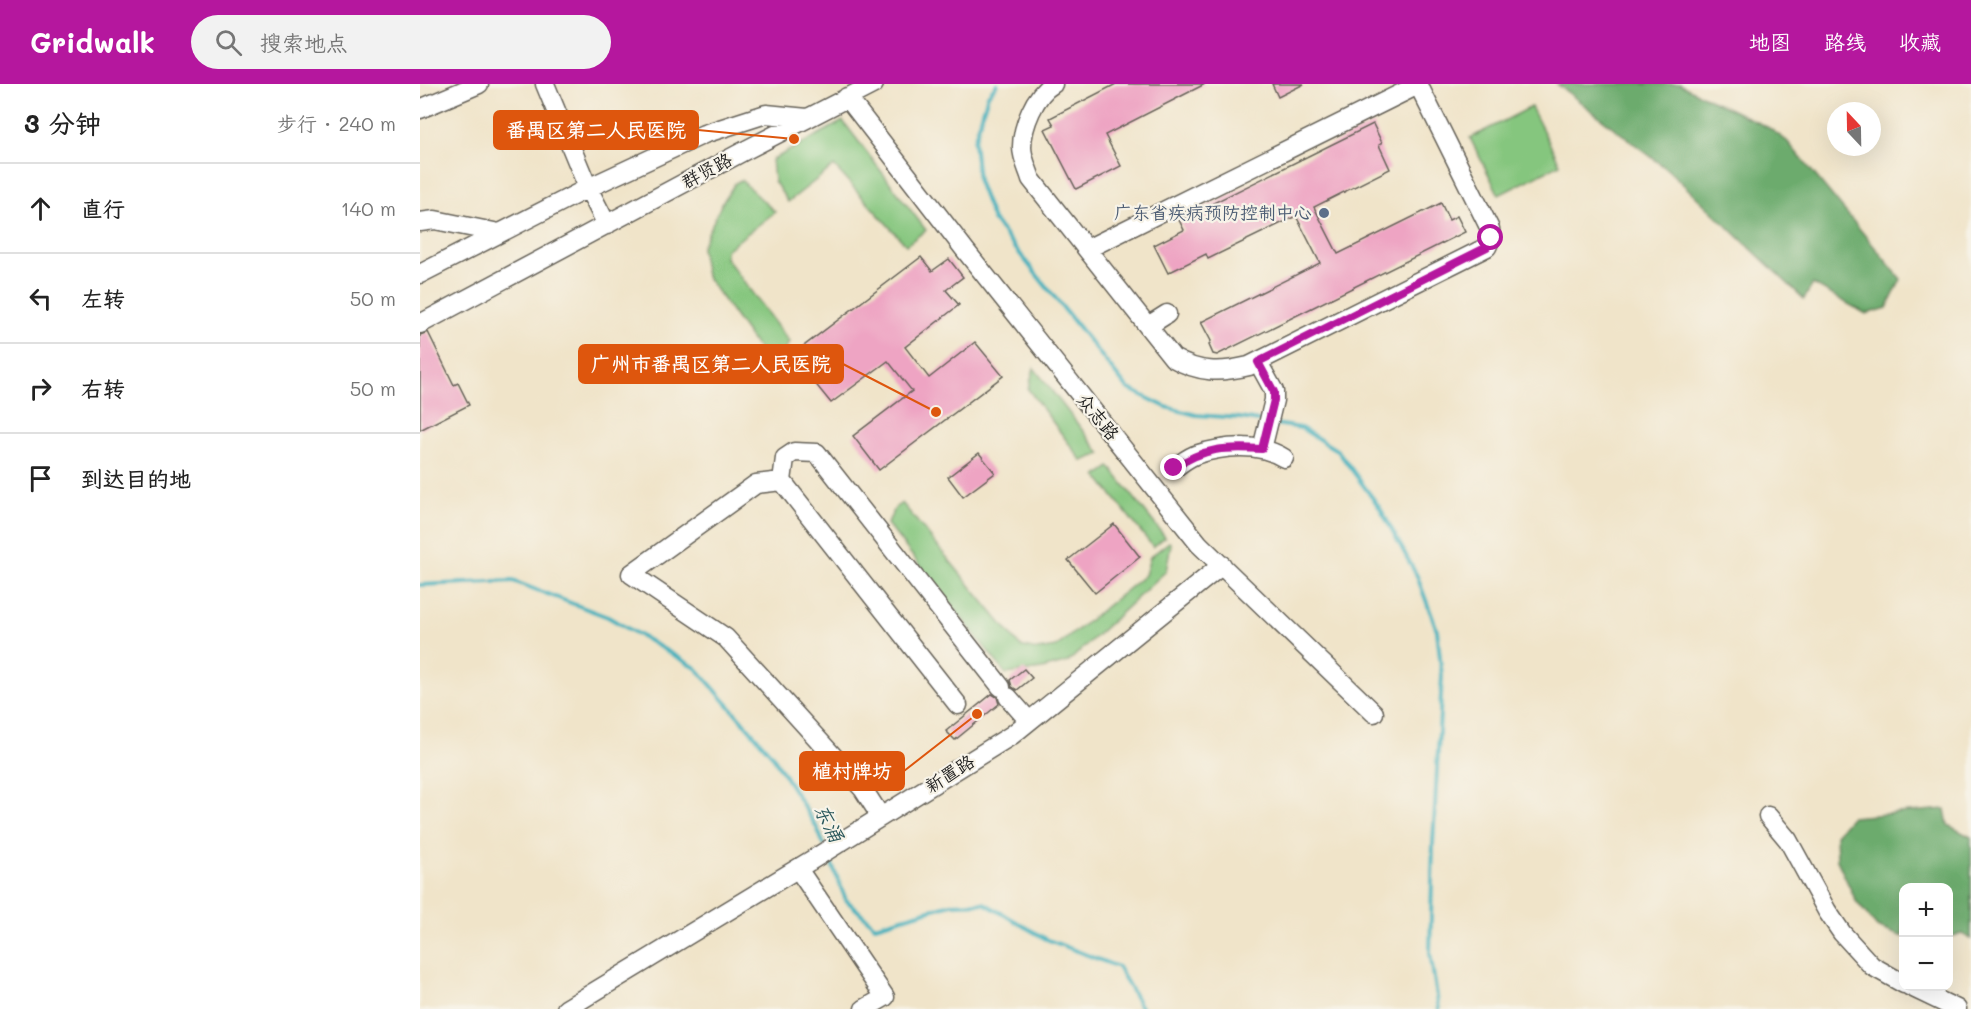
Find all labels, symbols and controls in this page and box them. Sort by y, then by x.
search box [191,15,611,69]
text: Gridwalk [30,24,155,60]
icon: search [212,26,245,59]
text: 搜索地点 [260,28,348,57]
text: 地图 [1749,28,1791,55]
text: 路线 [1824,28,1866,55]
text: 收藏 [1899,28,1941,55]
north arrow [1827,102,1881,156]
text: 3 分钟 [24,106,101,140]
text: 步行 · 240 m [277,110,396,136]
callout: 番禺区第二人民医院 [494,111,698,149]
text: 番禺区第二人民医院 [506,116,686,142]
street label: 群贤路 [677,147,736,193]
icon: ahead [24,192,57,225]
text: 直行 [81,194,125,223]
text: 140 m [341,195,396,221]
place label: 广东省疾病预防控制中心 [1114,200,1312,224]
marker: 广东省疾病预防控制中心 [1317,206,1331,220]
route start [1477,224,1503,250]
icon: left [24,282,57,315]
text: 左转 [81,284,125,313]
text: 50 m [350,285,396,311]
callout: 广州市番禺区第二人民医院 [579,345,843,383]
text: 广州市番禺区第二人民医院 [591,350,831,376]
icon: right [24,372,57,405]
text: 右转 [81,374,125,403]
text: 50 m [350,375,396,401]
street label: 众志路 [1072,388,1125,445]
route end [1160,454,1186,480]
icon: arrive [24,462,57,495]
text: 到达目的地 [81,464,191,493]
street label: 新置路 [920,749,979,798]
callout: 植村牌坊 [800,752,904,790]
text: 植村牌坊 [812,757,892,783]
water label: 东涌 [809,799,851,847]
map controls [1899,883,1953,991]
button: + [1899,883,1953,937]
button: − [1899,937,1953,991]

